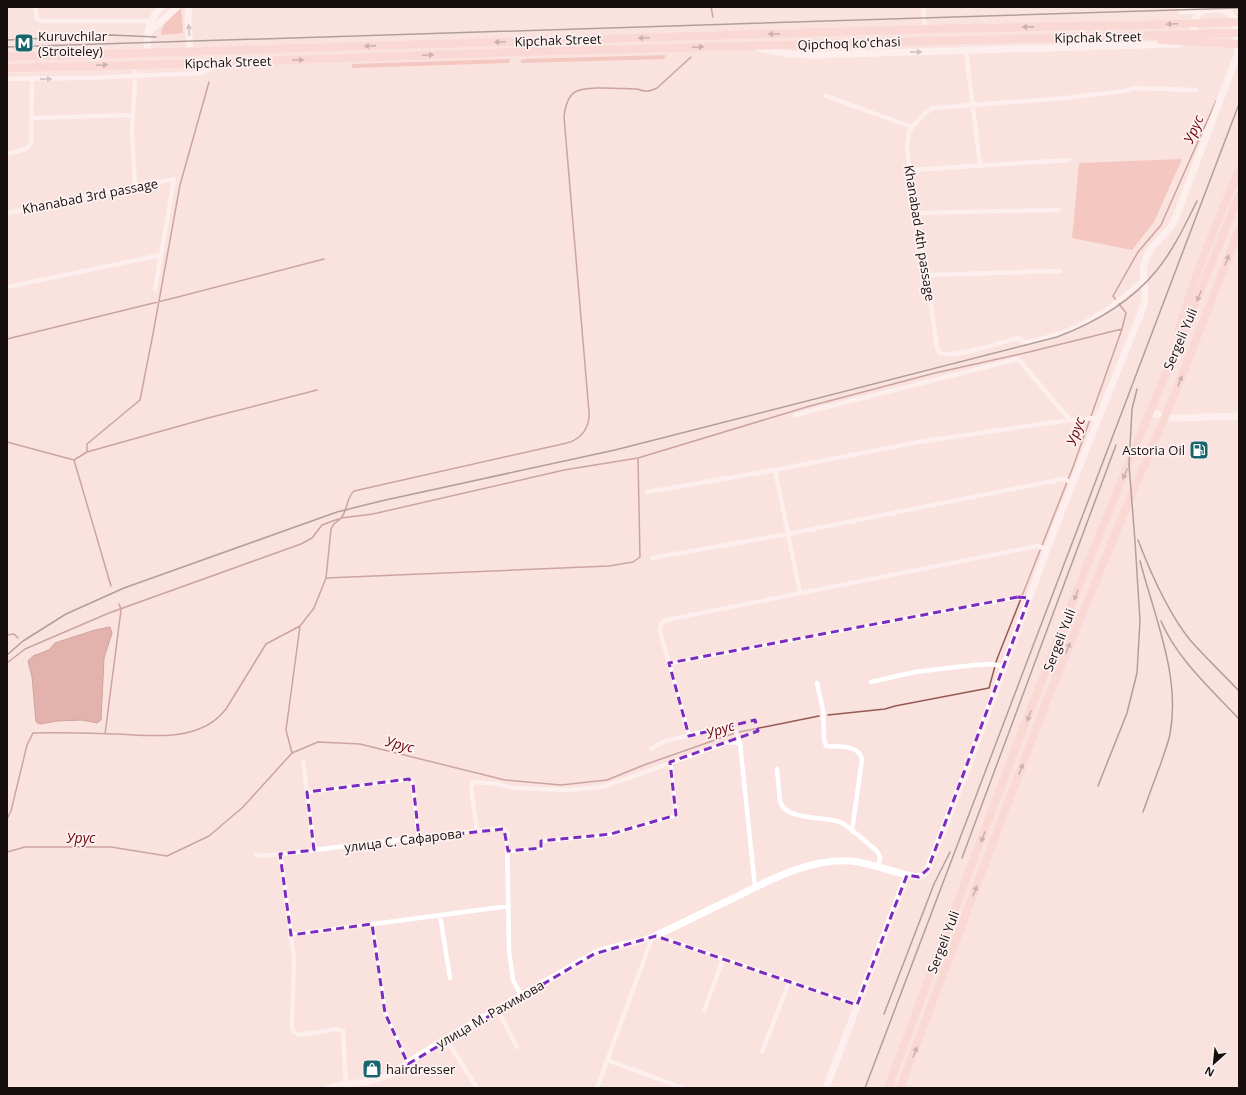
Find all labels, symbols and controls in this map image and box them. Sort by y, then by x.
one-way arrow [1166,21,1178,28]
one-way arrow [186,24,192,36]
one-way arrow [1022,24,1034,31]
place label: Kuruvchilar (Stroiteley) [38,27,108,60]
street label: Kipchak Street [1054,27,1142,47]
street label: Kipchak Street [514,29,602,51]
one-way arrow [767,31,780,37]
metro station icon: Kuruvchilar (Stroiteley) [13,32,35,54]
street label: Qipchoq ko'chasi [797,32,901,54]
one-way arrow [638,34,650,41]
one-way arrow [493,39,506,45]
one-way arrow [364,43,376,50]
one-way arrow [692,44,705,50]
one-way arrow [910,49,923,55]
street label: Kipchak Street [184,51,272,73]
one-way arrow [422,52,435,58]
one-way arrow [292,56,304,63]
one-way arrow [96,62,108,69]
one-way arrow [40,75,52,82]
water label: Урус [1178,111,1208,147]
street label: Khanabad 4th passage [900,164,940,302]
street label: Khanabad 3rd passage [21,174,159,218]
one-way arrow [1225,253,1231,265]
one-way arrow [1195,291,1201,303]
street label: Sergeli Yuli [1159,305,1201,373]
one-way arrow [1177,374,1183,386]
water label: Урус [1061,414,1089,449]
fuel station icon: Astoria Oil [1188,439,1210,461]
place label: Astoria Oil [1122,441,1185,459]
one-way arrow [1122,468,1128,480]
one-way arrow [1073,589,1079,601]
street label: Sergeli Yuli [1039,606,1079,674]
one-way arrow [1066,642,1072,654]
one-way arrow [1025,710,1031,722]
water label: Урус [702,715,737,743]
water label: Урус [383,731,417,757]
one-way arrow [1018,763,1024,775]
street label: улица С. Сафарова [343,824,463,856]
water label: Урус [66,828,96,847]
one-way arrow [979,832,985,844]
one-way arrow [973,884,979,896]
street label: Sergeli Yuli [923,908,963,976]
street label: улица М. Рахимова [433,976,547,1052]
north arrow [1194,1043,1234,1083]
one-way arrow [912,1045,918,1057]
shop icon: hairdresser [361,1058,383,1080]
place label: hairdresser [386,1060,456,1078]
text: N [1202,1064,1217,1081]

